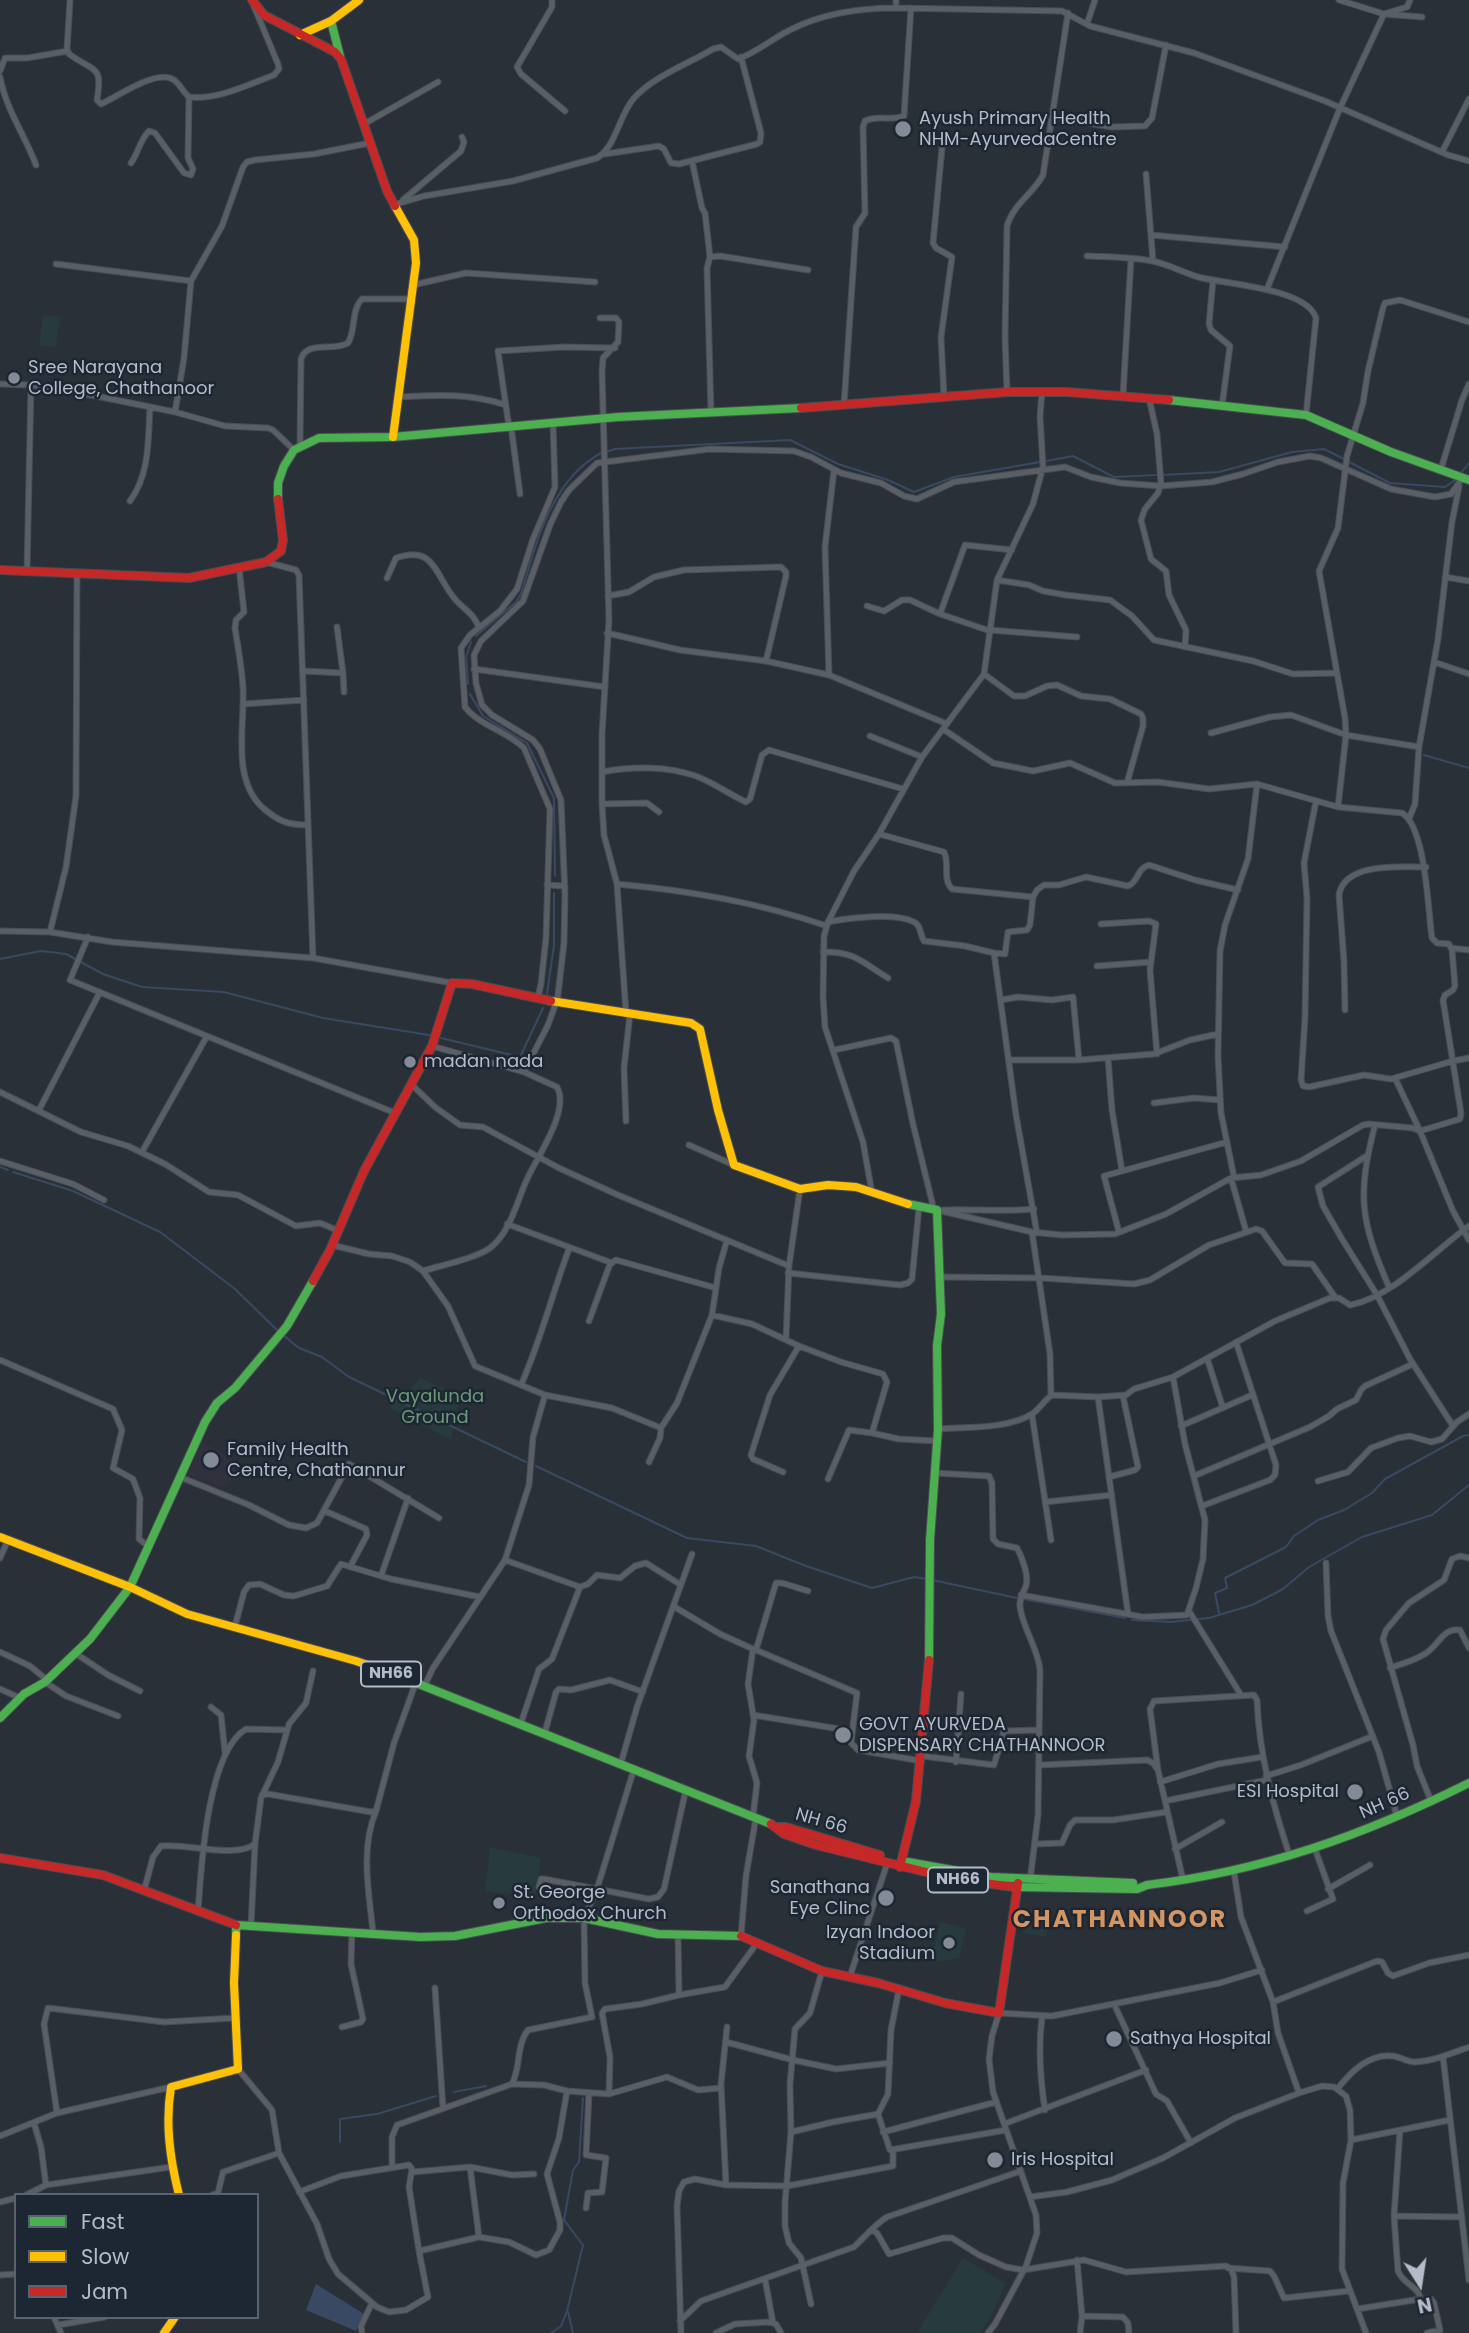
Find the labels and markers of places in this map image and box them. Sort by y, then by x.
place label: Ayush Primary Health NHM-AyurvedaCentre [919,108,1117,150]
marker: Ayush Primary Health NHM-AyurvedaCentre [893,119,913,139]
place label: Sree Narayana College, Chathanoor [28,357,214,400]
marker: Sree Narayana College, Chathanoor [6,370,22,386]
place label: madan nada [424,1051,543,1073]
marker: madan nada [402,1054,418,1070]
place label: Family Health Centre, Chathannur [227,1439,405,1482]
marker: Family Health Centre, Chathannur [201,1450,221,1470]
place label: GOVT AYURVEDA DISPENSARY CHATHANNOOR [859,1714,1105,1756]
marker: GOVT AYURVEDA DISPENSARY CHATHANNOOR [833,1725,853,1745]
place label: ESI Hospital [1237,1781,1339,1803]
marker: ESI Hospital [1345,1782,1365,1802]
place label: Sanathana Eye Clinc [770,1877,870,1920]
place label: St. George Orthodox Church [513,1882,667,1924]
marker: Sanathana Eye Clinc [876,1888,896,1908]
marker: St. George Orthodox Church [491,1895,507,1911]
place label: Izyan Indoor Stadium [826,1922,935,1965]
marker: Izyan Indoor Stadium [941,1935,957,1951]
place label: Sathya Hospital [1130,2028,1271,2050]
marker: Sathya Hospital [1104,2029,1124,2049]
place label: Iris Hospital [1011,2149,1114,2171]
marker: Iris Hospital [985,2150,1005,2170]

